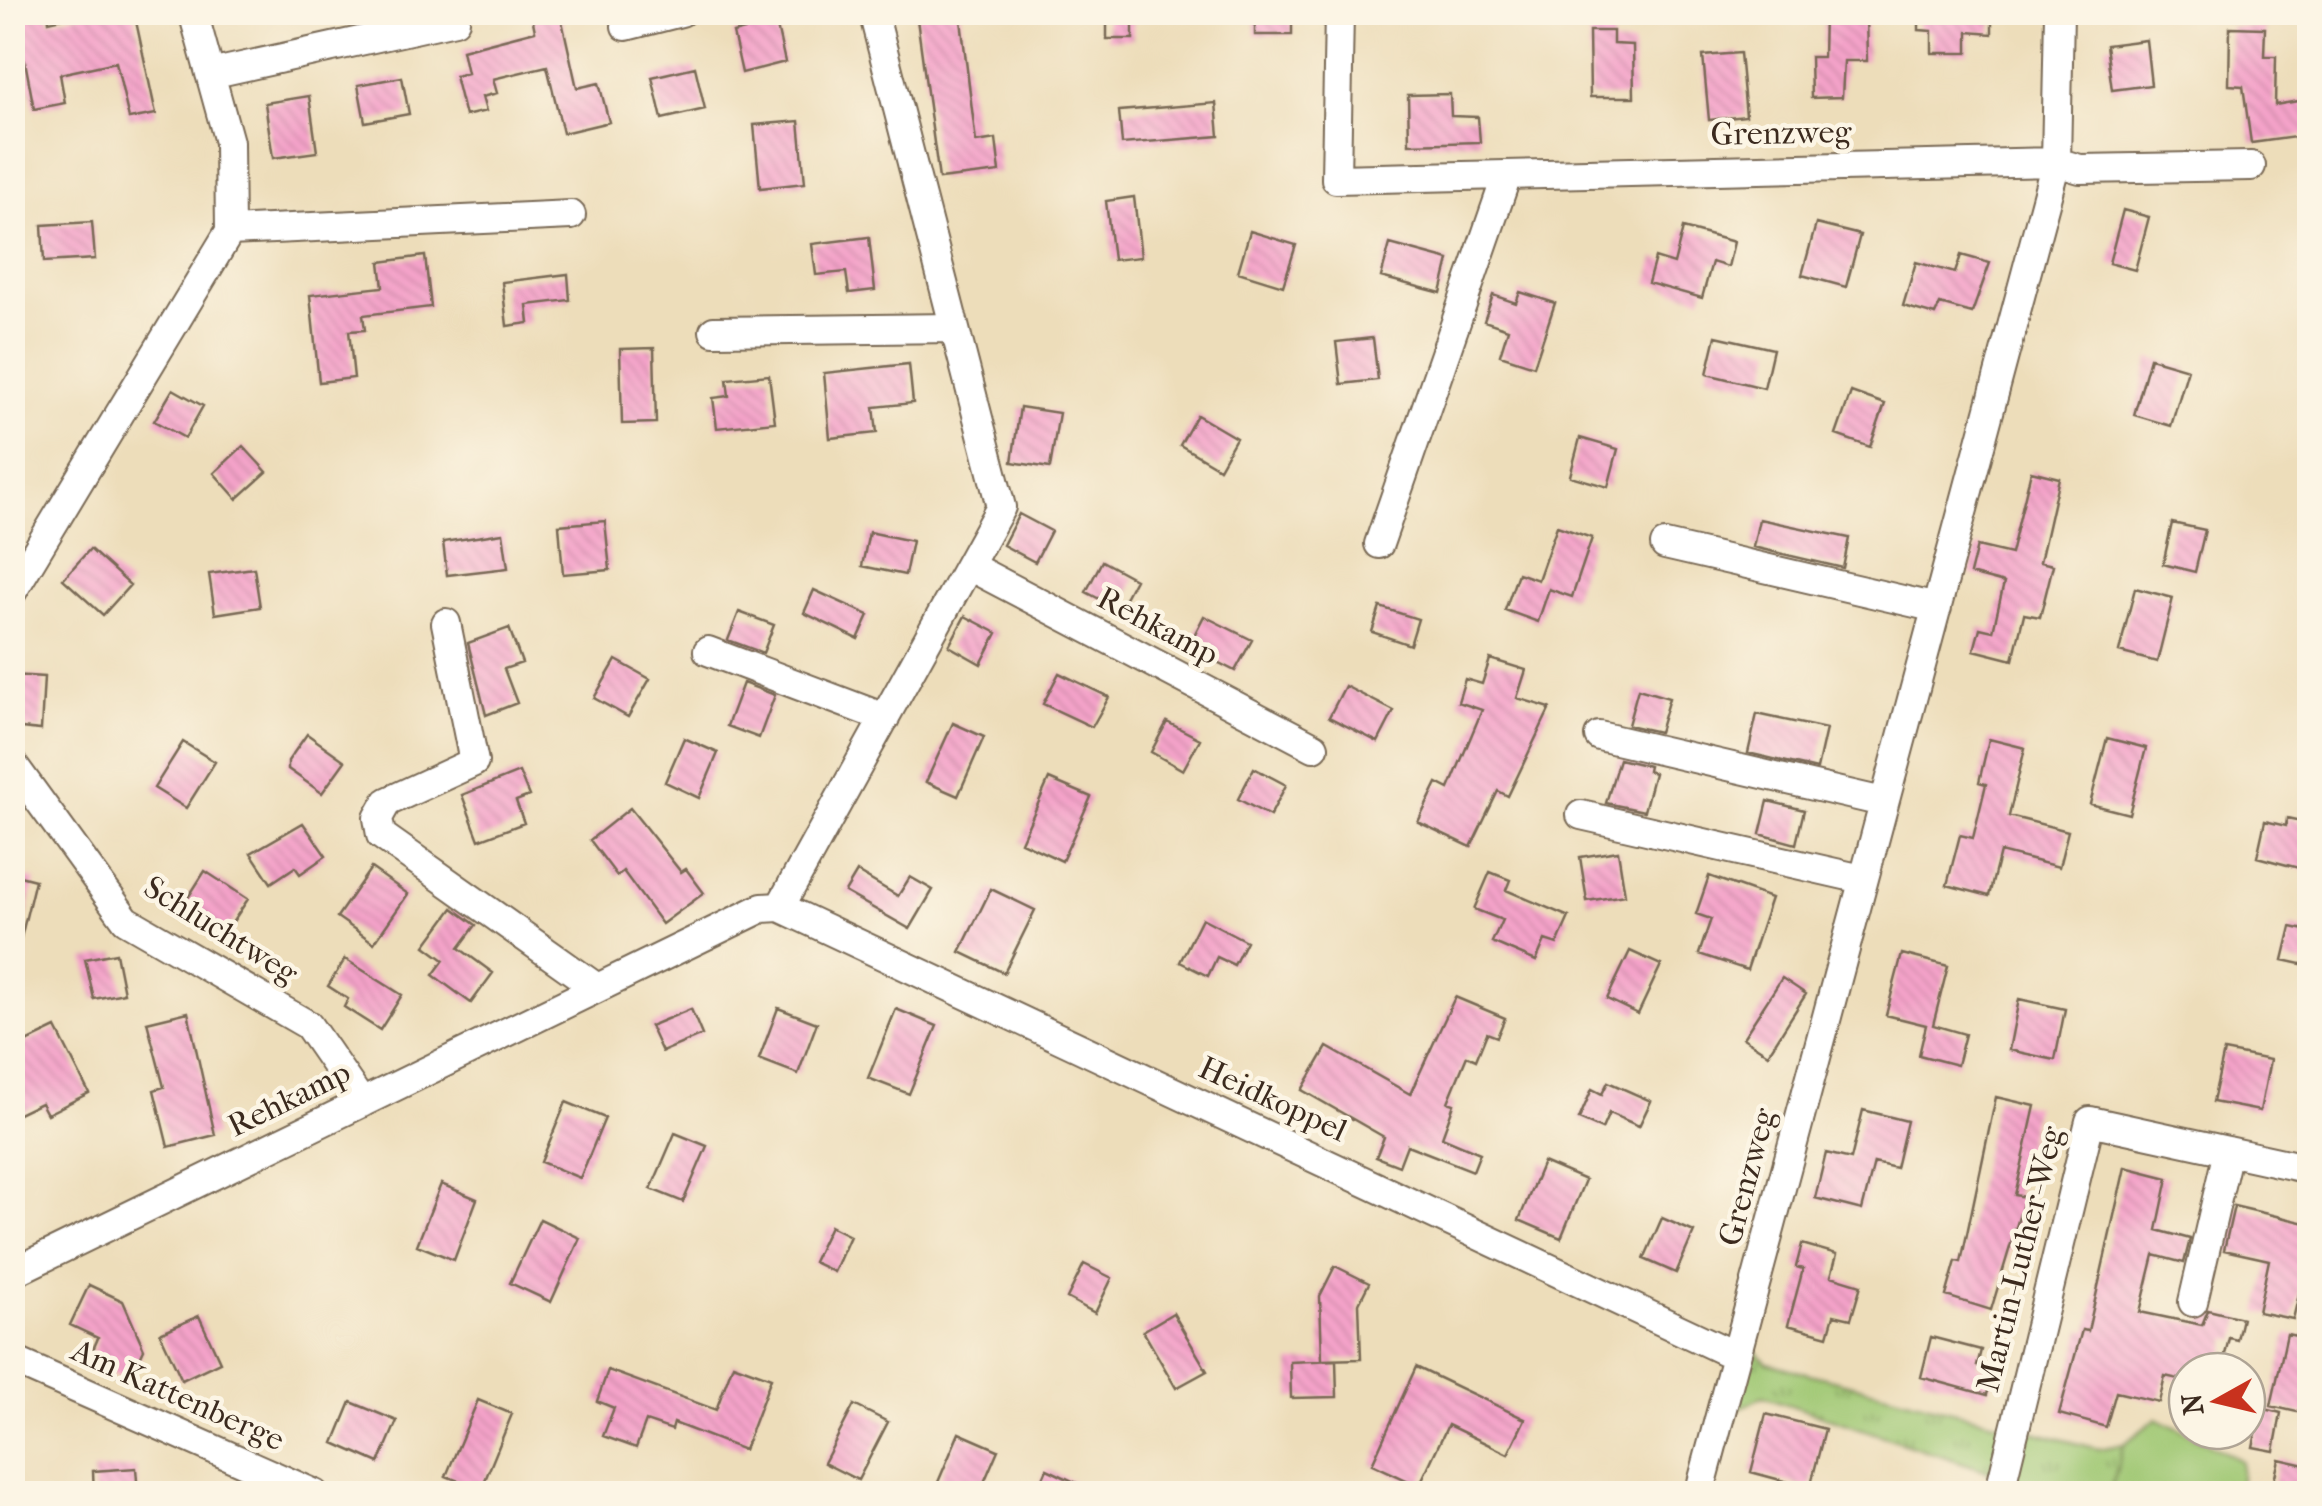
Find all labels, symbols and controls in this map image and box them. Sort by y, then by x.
street label: Grenzweg [1710,113,1853,153]
street label: Rehkamp [1091,579,1225,673]
street label: Schluchtweg [137,868,305,992]
street label: Heidkoppel [1193,1049,1353,1149]
street label: Rehkamp [222,1054,356,1144]
street label: Grenzweg [1711,1103,1783,1250]
street label: Martin-Luther-Weg [1969,1122,2071,1395]
street label: Am Kattenberge [64,1331,290,1458]
north arrow [2167,1351,2267,1451]
text: N [2175,1391,2211,1417]

